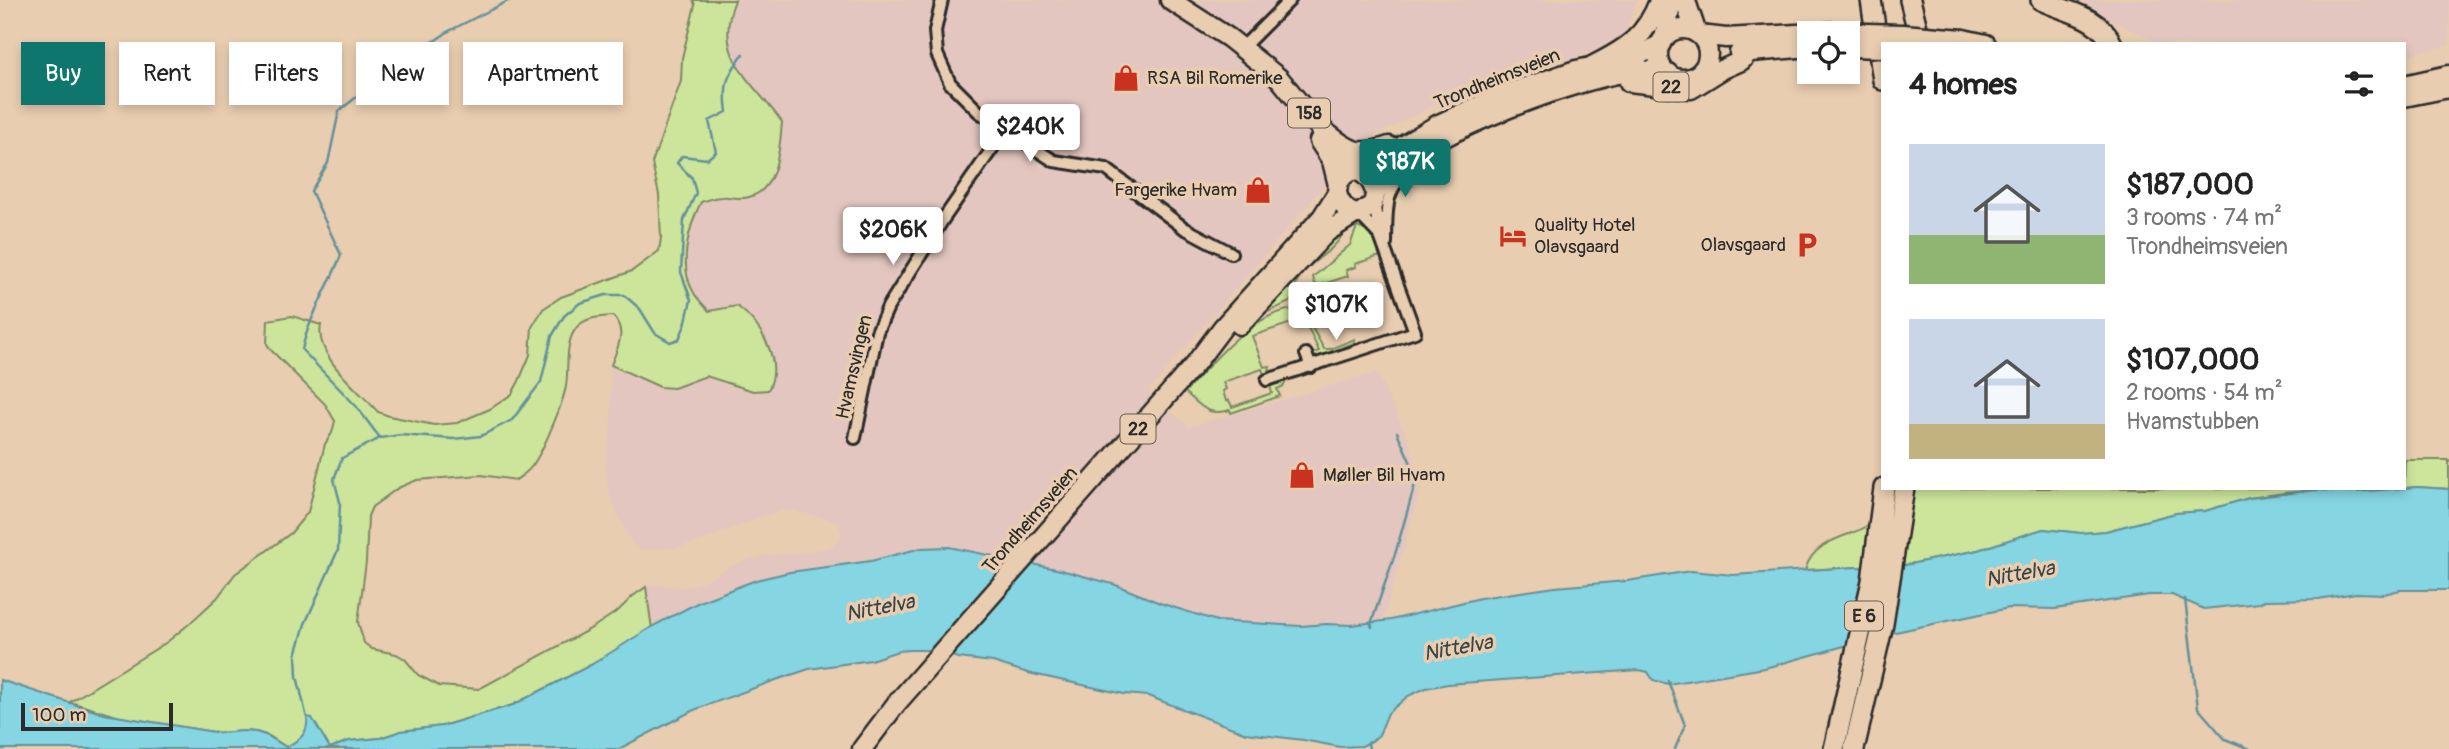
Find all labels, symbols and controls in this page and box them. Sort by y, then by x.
map controls [1797,21,1860,84]
button: locate [1797,21,1860,84]
chip: Buy [21,42,105,105]
chip: Rent [119,42,215,105]
chip: Filters [229,42,342,105]
chip: New [356,42,449,105]
chip: Apartment [463,42,623,105]
street label: Trondheimsveien [1430,43,1564,115]
shop icon: RSA Bil Romerike [1111,63,1141,93]
icon: filters [2340,65,2378,103]
place label: RSA Bil Romerike [1147,66,1283,90]
text: 4 homes [1909,66,2017,103]
road number: 22 [1654,72,1688,102]
road number: 158 [1288,98,1330,128]
pin: $240K [981,104,1079,164]
text: $240K [996,112,1064,141]
pin: $187K [1356,140,1454,199]
text: $187K [1375,147,1435,176]
text: $187,000 [2126,166,2254,203]
icon: home [1965,172,2049,256]
shop icon: Fargerike Hvam [1243,175,1273,205]
place label: Fargerike Hvam [1114,178,1237,202]
text: 3 rooms · 74 m² [2126,203,2282,232]
pin: $206K [844,208,942,267]
place label: Quality Hotel Olavsgaard [1534,213,1636,259]
text: $206K [859,215,927,244]
hotel icon: Quality Hotel Olavsgaard [1498,221,1528,251]
parking icon: Olavsgaard [1792,230,1822,260]
text: Trondheimsveien [2126,232,2288,261]
place label: Olavsgaard [1701,233,1786,257]
pin: $107K [1287,282,1385,342]
text: $107K [1304,290,1368,319]
street label: Hvamsvingen [830,313,878,421]
text: $107,000 [2126,341,2259,378]
icon: home [1965,347,2049,431]
text: 2 rooms · 54 m² [2126,378,2283,407]
text: Hvamstubben [2126,407,2259,436]
road number: 22 [1120,414,1156,444]
shop icon: Møller Bil Hvam [1287,460,1317,490]
street label: Trondheimsveien [977,462,1083,578]
place label: Møller Bil Hvam [1323,463,1445,487]
water label: Nittelva [1983,554,2058,593]
water label: Nittelva [843,588,918,628]
road number: E 6 [1845,602,1883,630]
water label: Nittelva [1421,628,1496,667]
scale bar [21,700,173,732]
text: 100 m [32,703,86,727]

